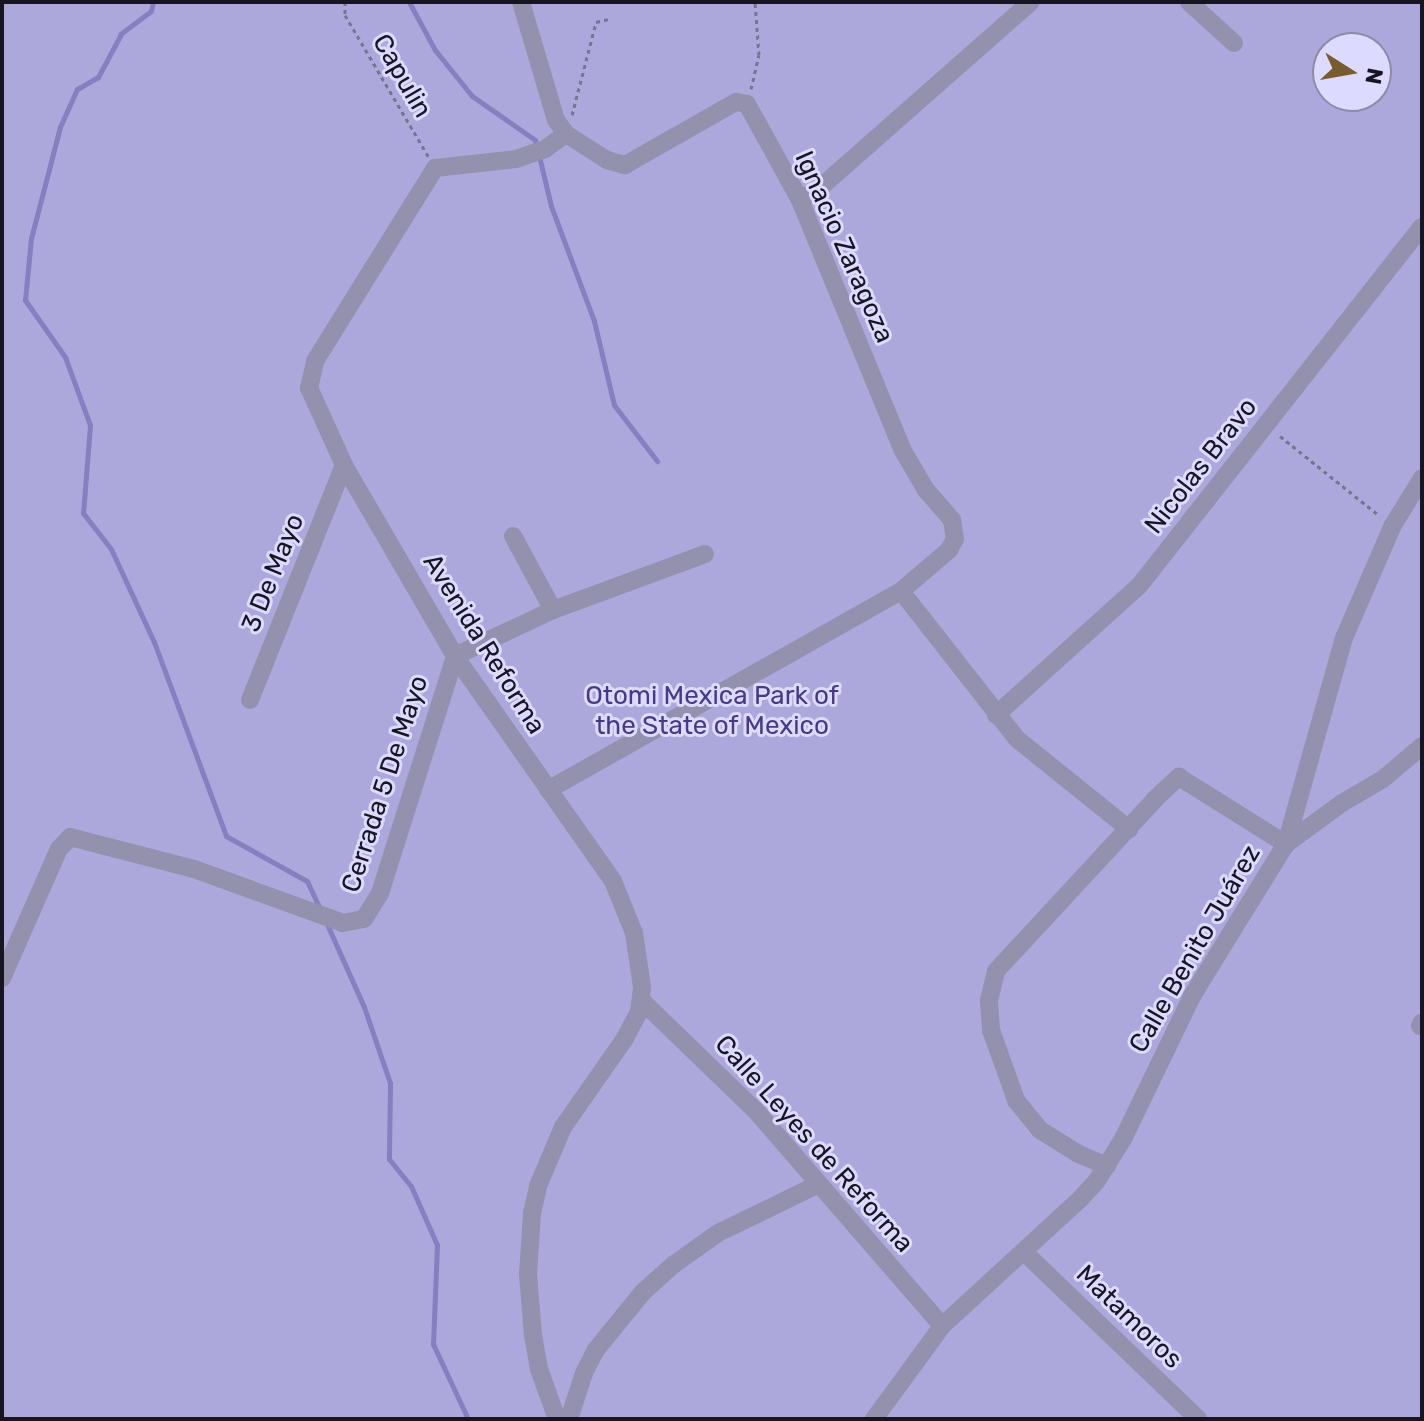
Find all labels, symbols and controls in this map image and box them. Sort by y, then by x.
street label: Capulin [366,29,438,123]
north arrow [1312,32,1392,112]
text: N [1359,66,1389,87]
street label: Ignacio Zaragoza [788,146,900,348]
street label: Nicolas Bravo [1138,392,1264,540]
street label: 3 De Mayo [235,510,311,636]
street label: Avenida Reforma [416,548,552,740]
street label: Cerrada 5 De Mayo [335,672,435,896]
park label: Otomi Mexica Park of the State of Mexico [585,680,839,742]
street label: Calle Benito Juárez [1123,840,1267,1058]
street label: Calle Leyes de Reforma [708,1029,920,1259]
street label: Matamoros [1070,1259,1188,1375]

